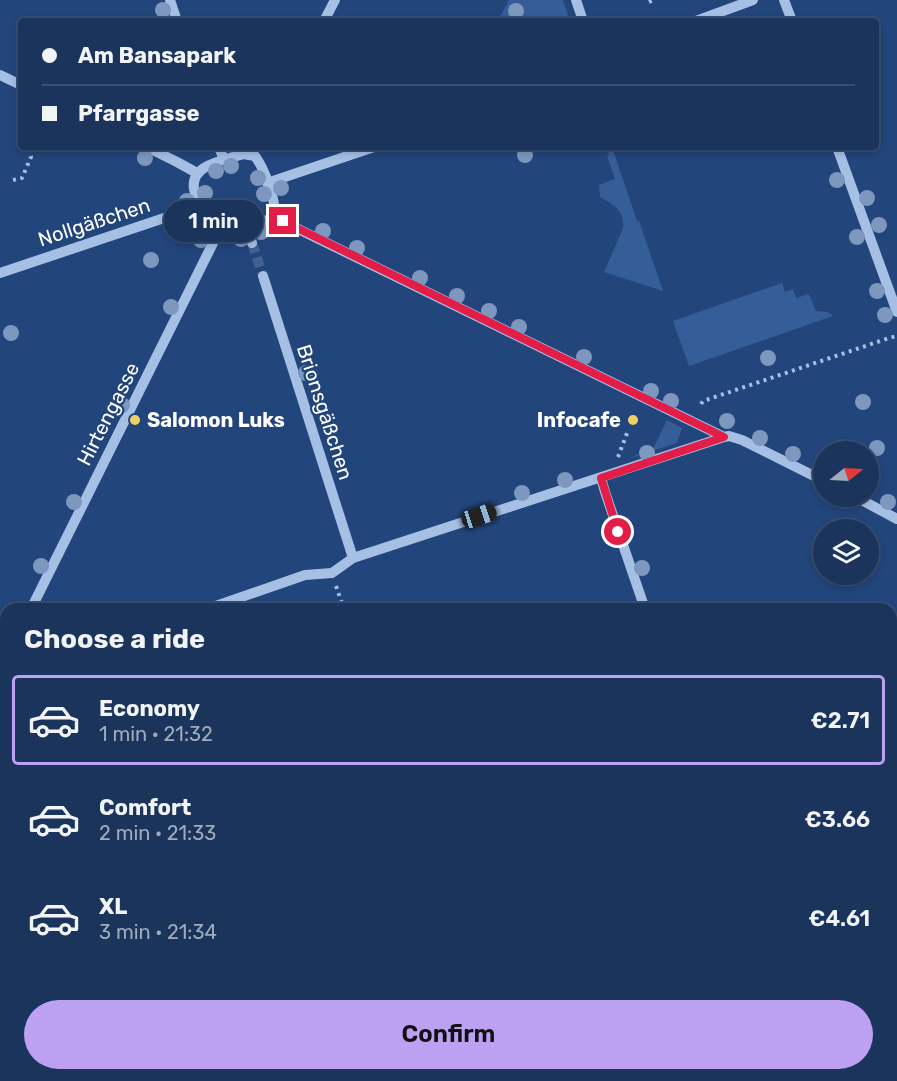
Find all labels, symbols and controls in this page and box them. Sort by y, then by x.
text: Am Bansapark [78,42,236,69]
text: Pfarrgasse [78,100,200,127]
street label: Nollgäßchen [35,193,153,251]
callout: 1 min [163,200,262,242]
route end [269,207,296,234]
text: 1 min [188,209,239,233]
street label: Brionsgäßchen [292,341,358,483]
street label: Hirtengasse [72,358,144,470]
place label: Salomon Luks [147,408,285,432]
place label: Infocafe [537,408,621,432]
marker: Salomon Luks [128,413,142,427]
marker: Infocafe [626,413,640,427]
north arrow [813,441,879,507]
map controls [813,441,879,585]
car [459,502,499,530]
route start [604,518,631,545]
button: layers [813,519,879,585]
text: Choose a ride [24,623,205,655]
icon: car [27,693,81,747]
text: Economy [99,695,200,722]
text: €2.71 [811,707,870,734]
text: 1 min · 21:32 [99,722,213,746]
icon: car [27,792,81,846]
text: Comfort [99,794,191,821]
text: €3.66 [805,806,870,833]
text: 2 min · 21:33 [99,821,216,845]
icon: car [27,891,81,945]
text: XL [99,893,127,920]
text: €4.61 [808,905,870,932]
text: 3 min · 21:34 [99,920,217,944]
button: Confirm [24,1000,873,1069]

